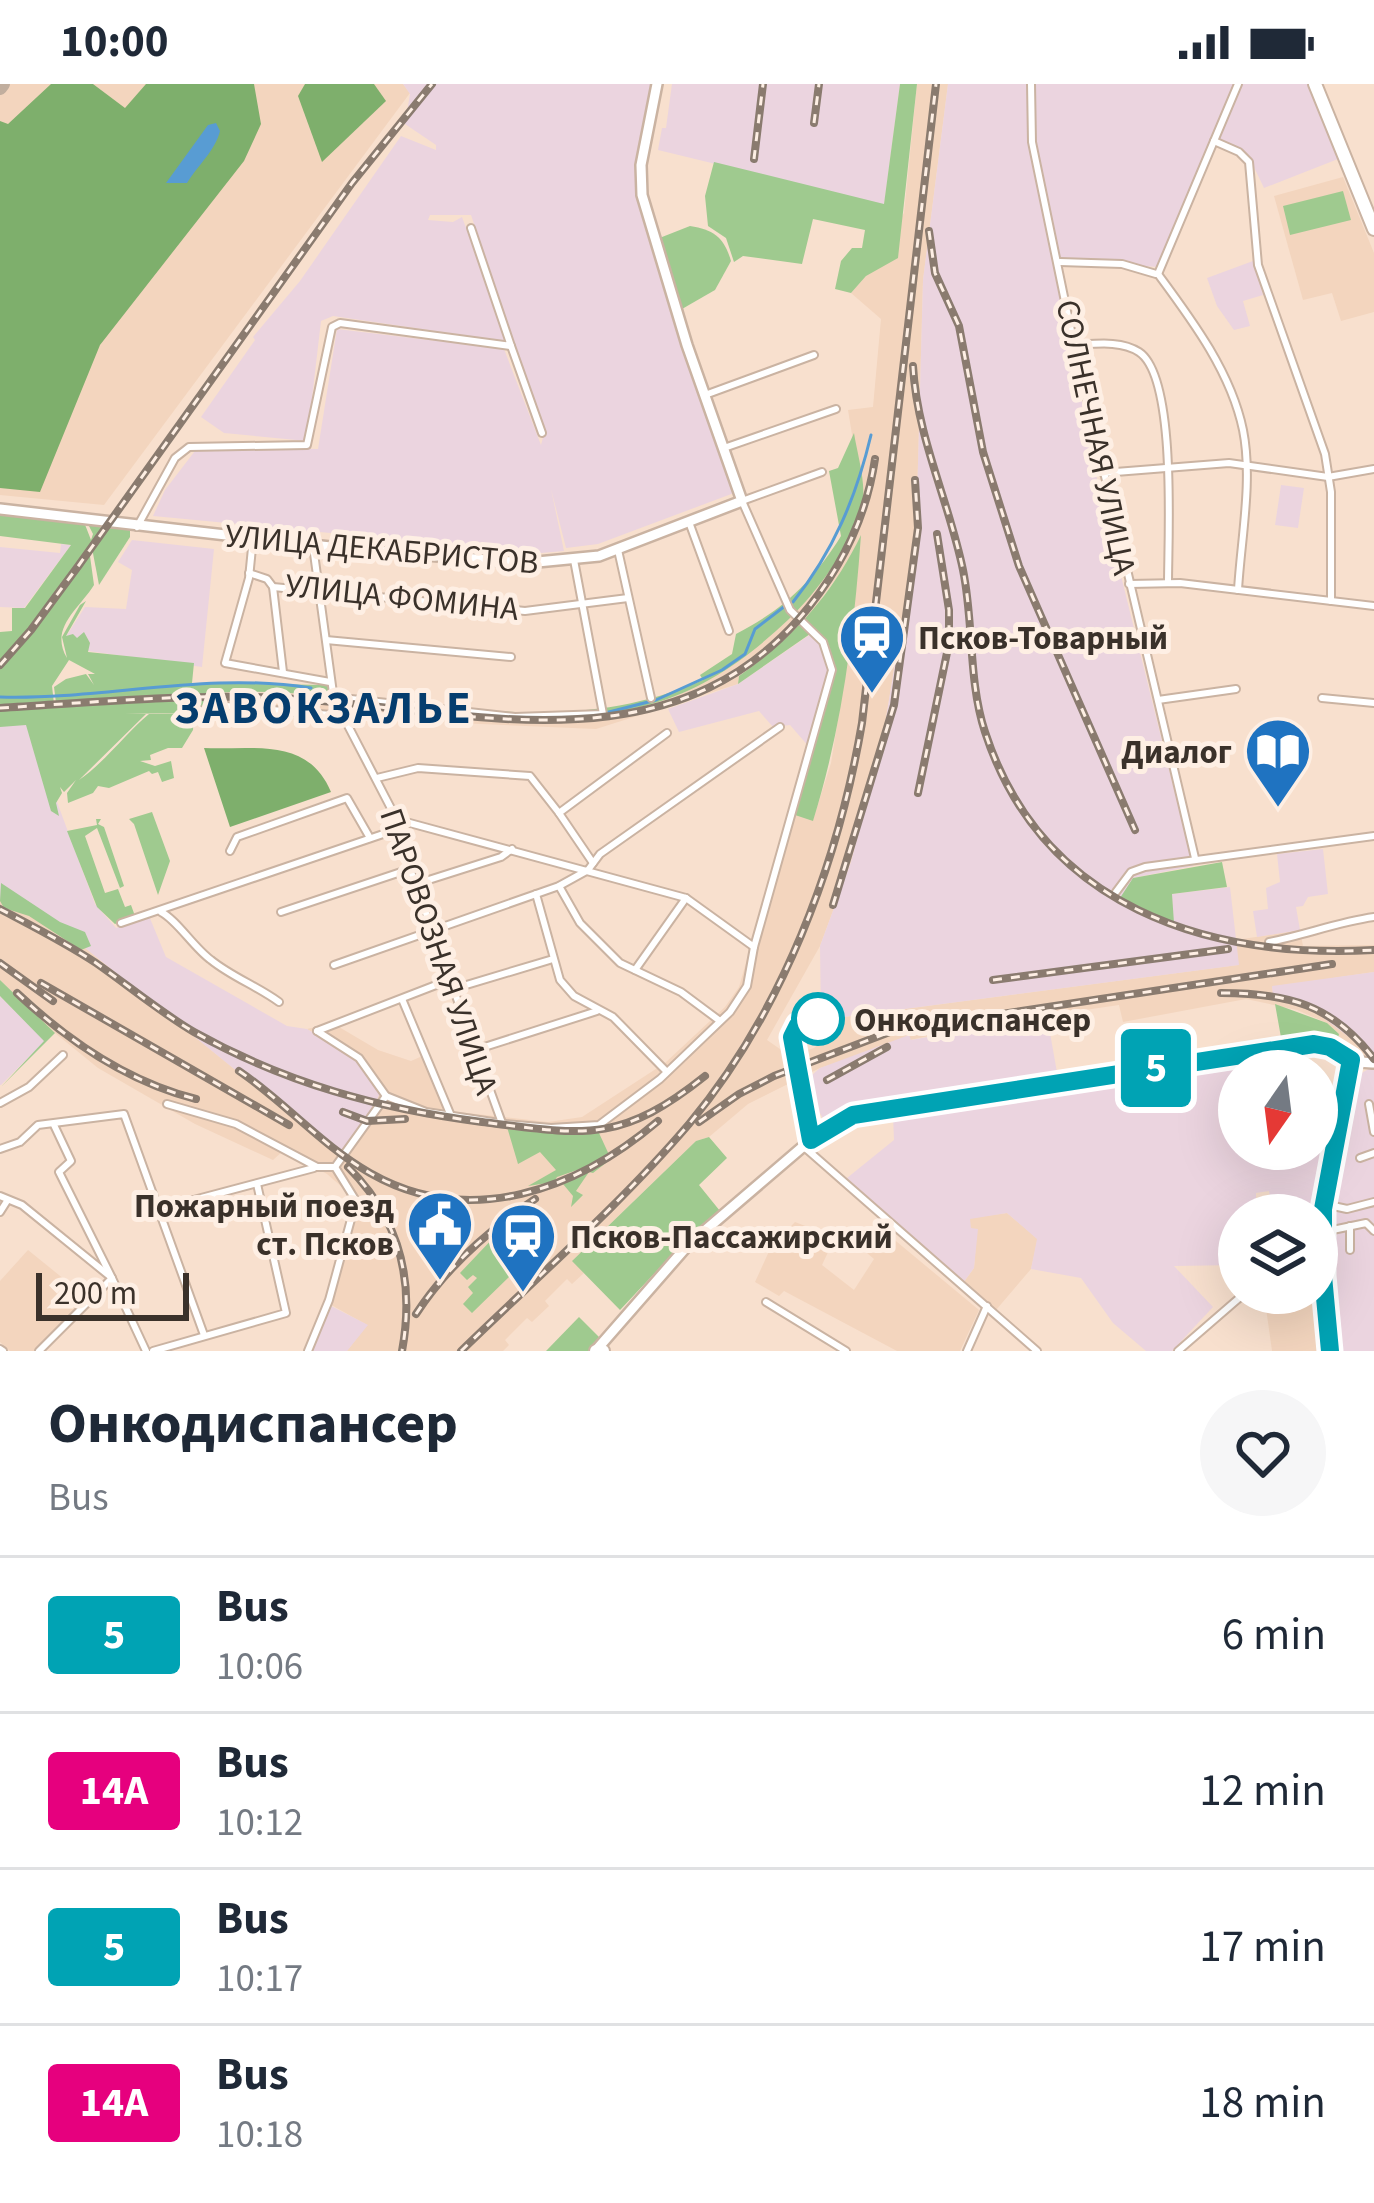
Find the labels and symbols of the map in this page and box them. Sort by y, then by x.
street label: СОЛНЕЧНАЯ УЛИЦА [1043,295,1148,579]
street label: УЛИЦА ДЕКАБРИСТОВ [223,512,541,587]
street label: УЛИЦА ФОМИНА [283,562,521,633]
station icon: Псков-Товарный [837,602,907,696]
place label: Псков-Товарный [918,615,1168,662]
district label: ЗАВОКЗАЛЬЕ [174,677,474,741]
library icon: Диалог [1243,716,1313,810]
place label: Диалог [1121,729,1232,776]
street label: ПАРОВОЗНАЯ УЛИЦА [368,802,510,1101]
marker: Онкодиспансер [793,994,843,1044]
place label: Онкодиспансер [854,997,1091,1044]
line badge: 5 [1117,1029,1195,1107]
north arrow [1218,1050,1338,1170]
place label: Пожарный поезд ст. Псков [134,1183,394,1268]
public building icon: Пожарный поезд ст. Псков [405,1189,475,1283]
station icon: Псков-Пассажирский [488,1201,558,1295]
place label: Псков-Пассажирский [570,1214,893,1261]
scale bar [36,1267,189,1320]

